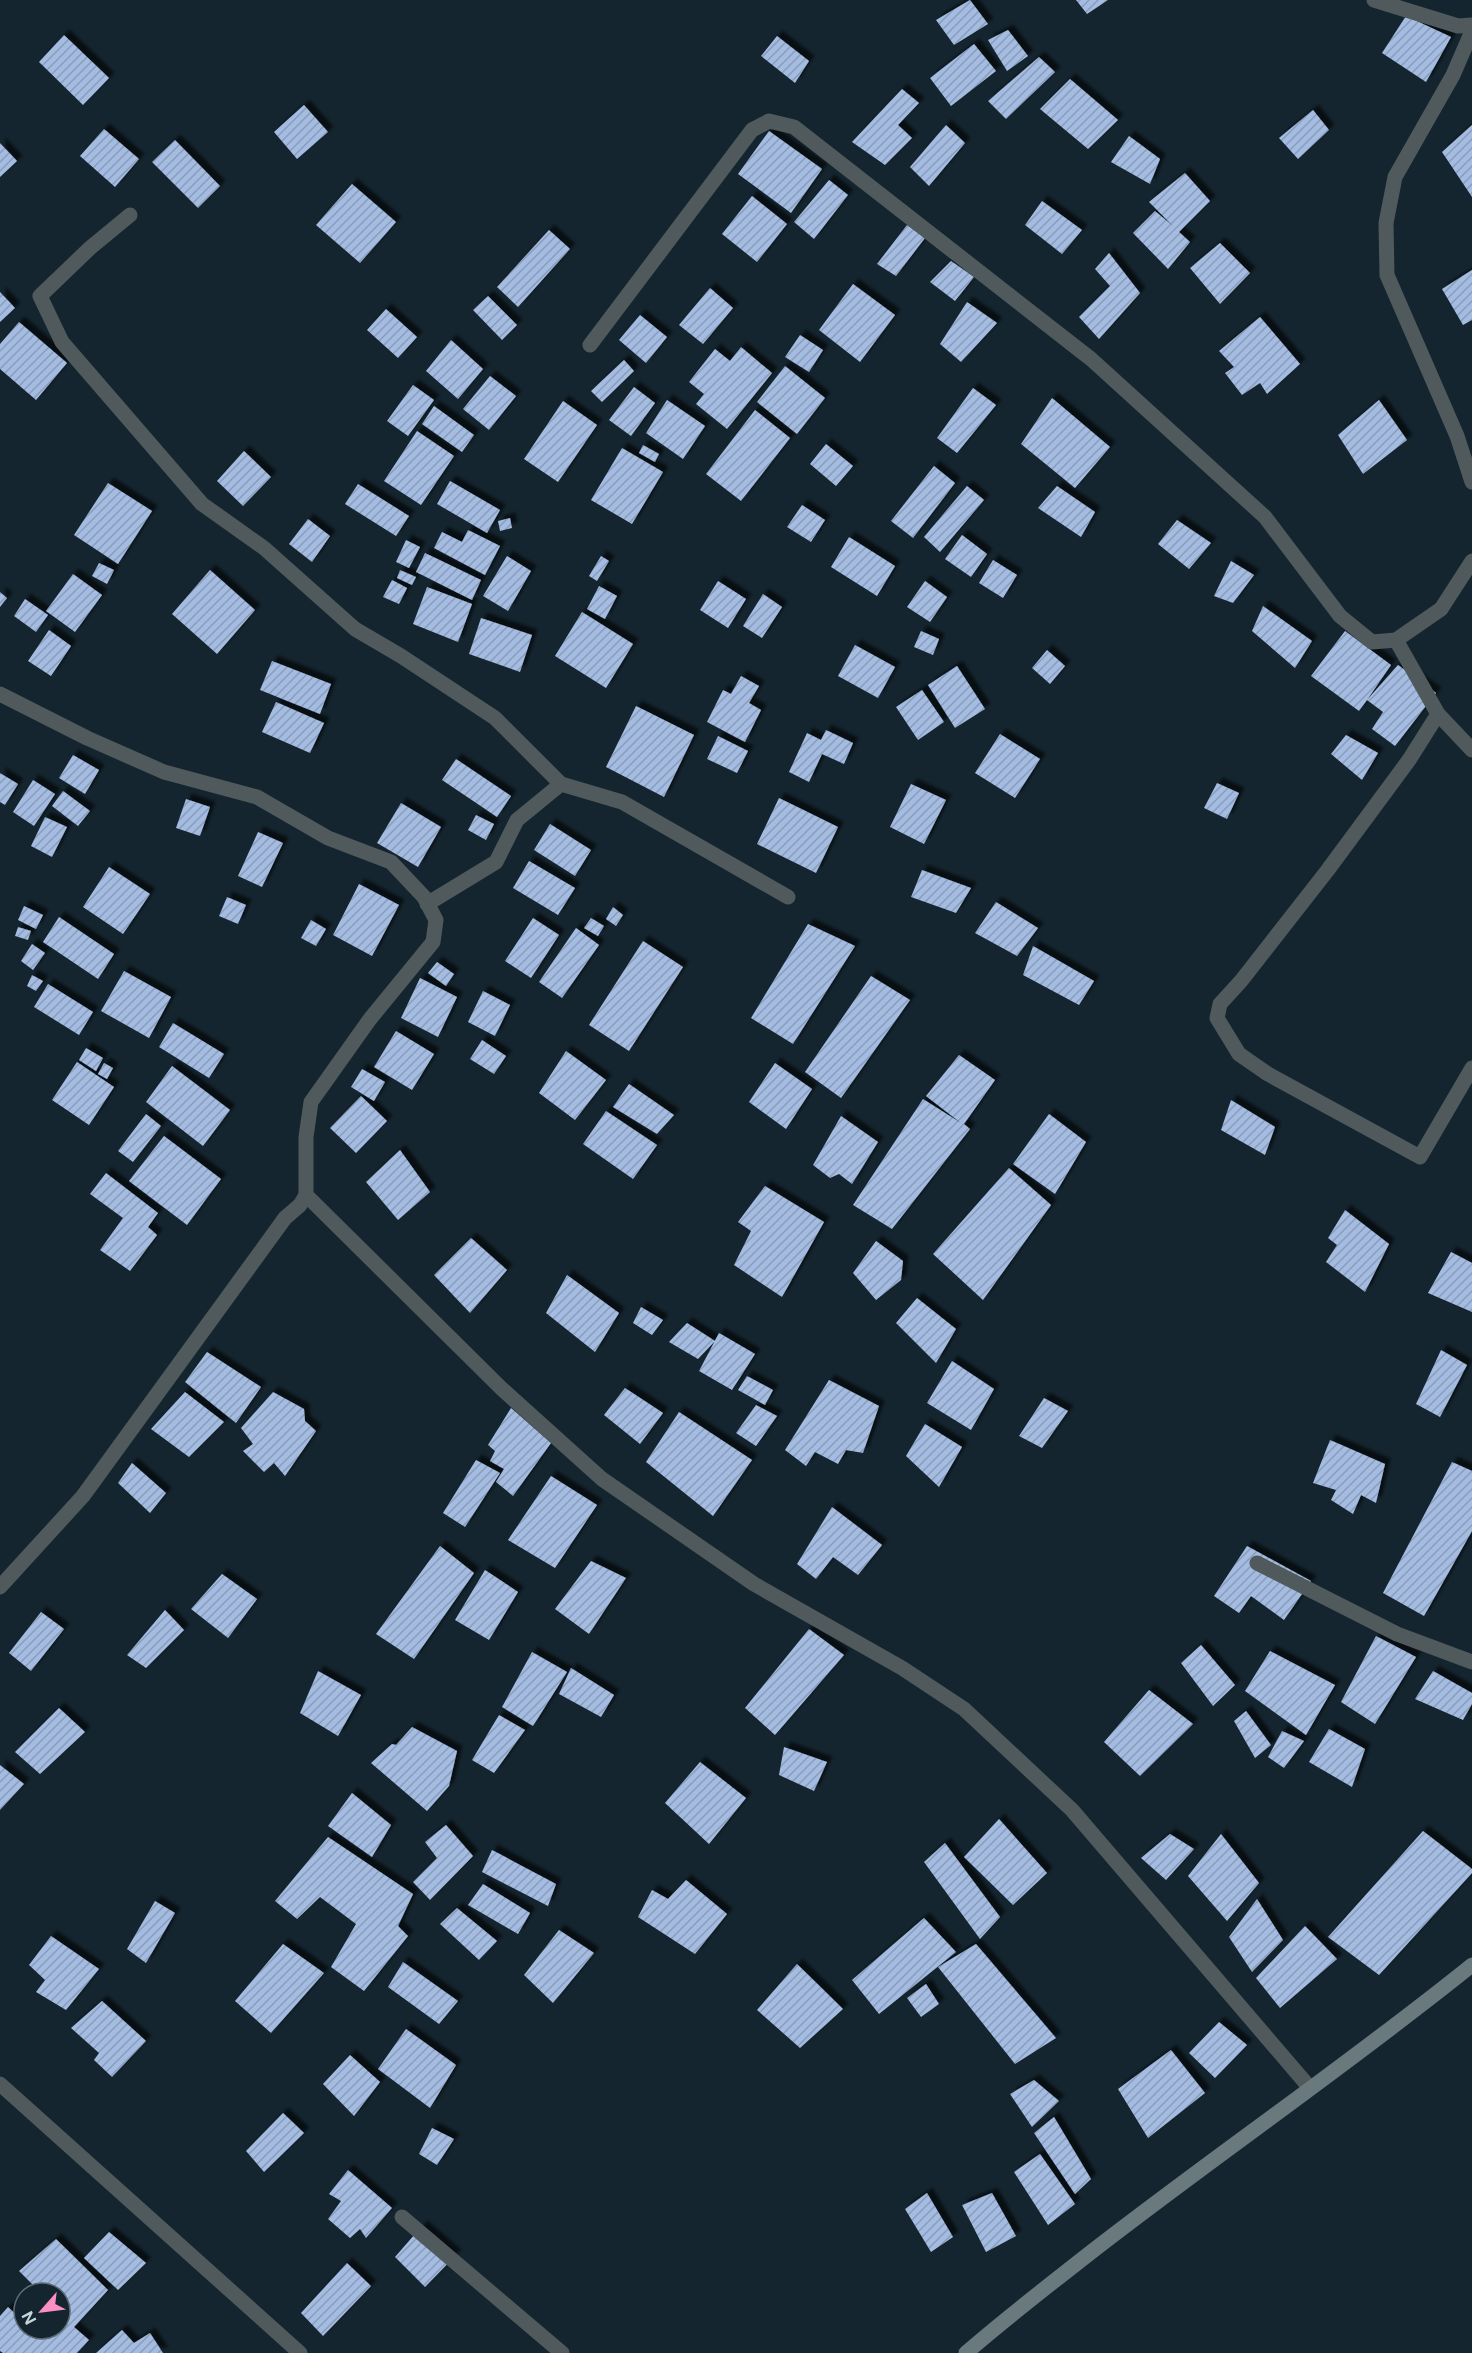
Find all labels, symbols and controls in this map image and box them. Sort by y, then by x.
north arrow [12,2281,72,2341]
text: N [18,2308,41,2328]

